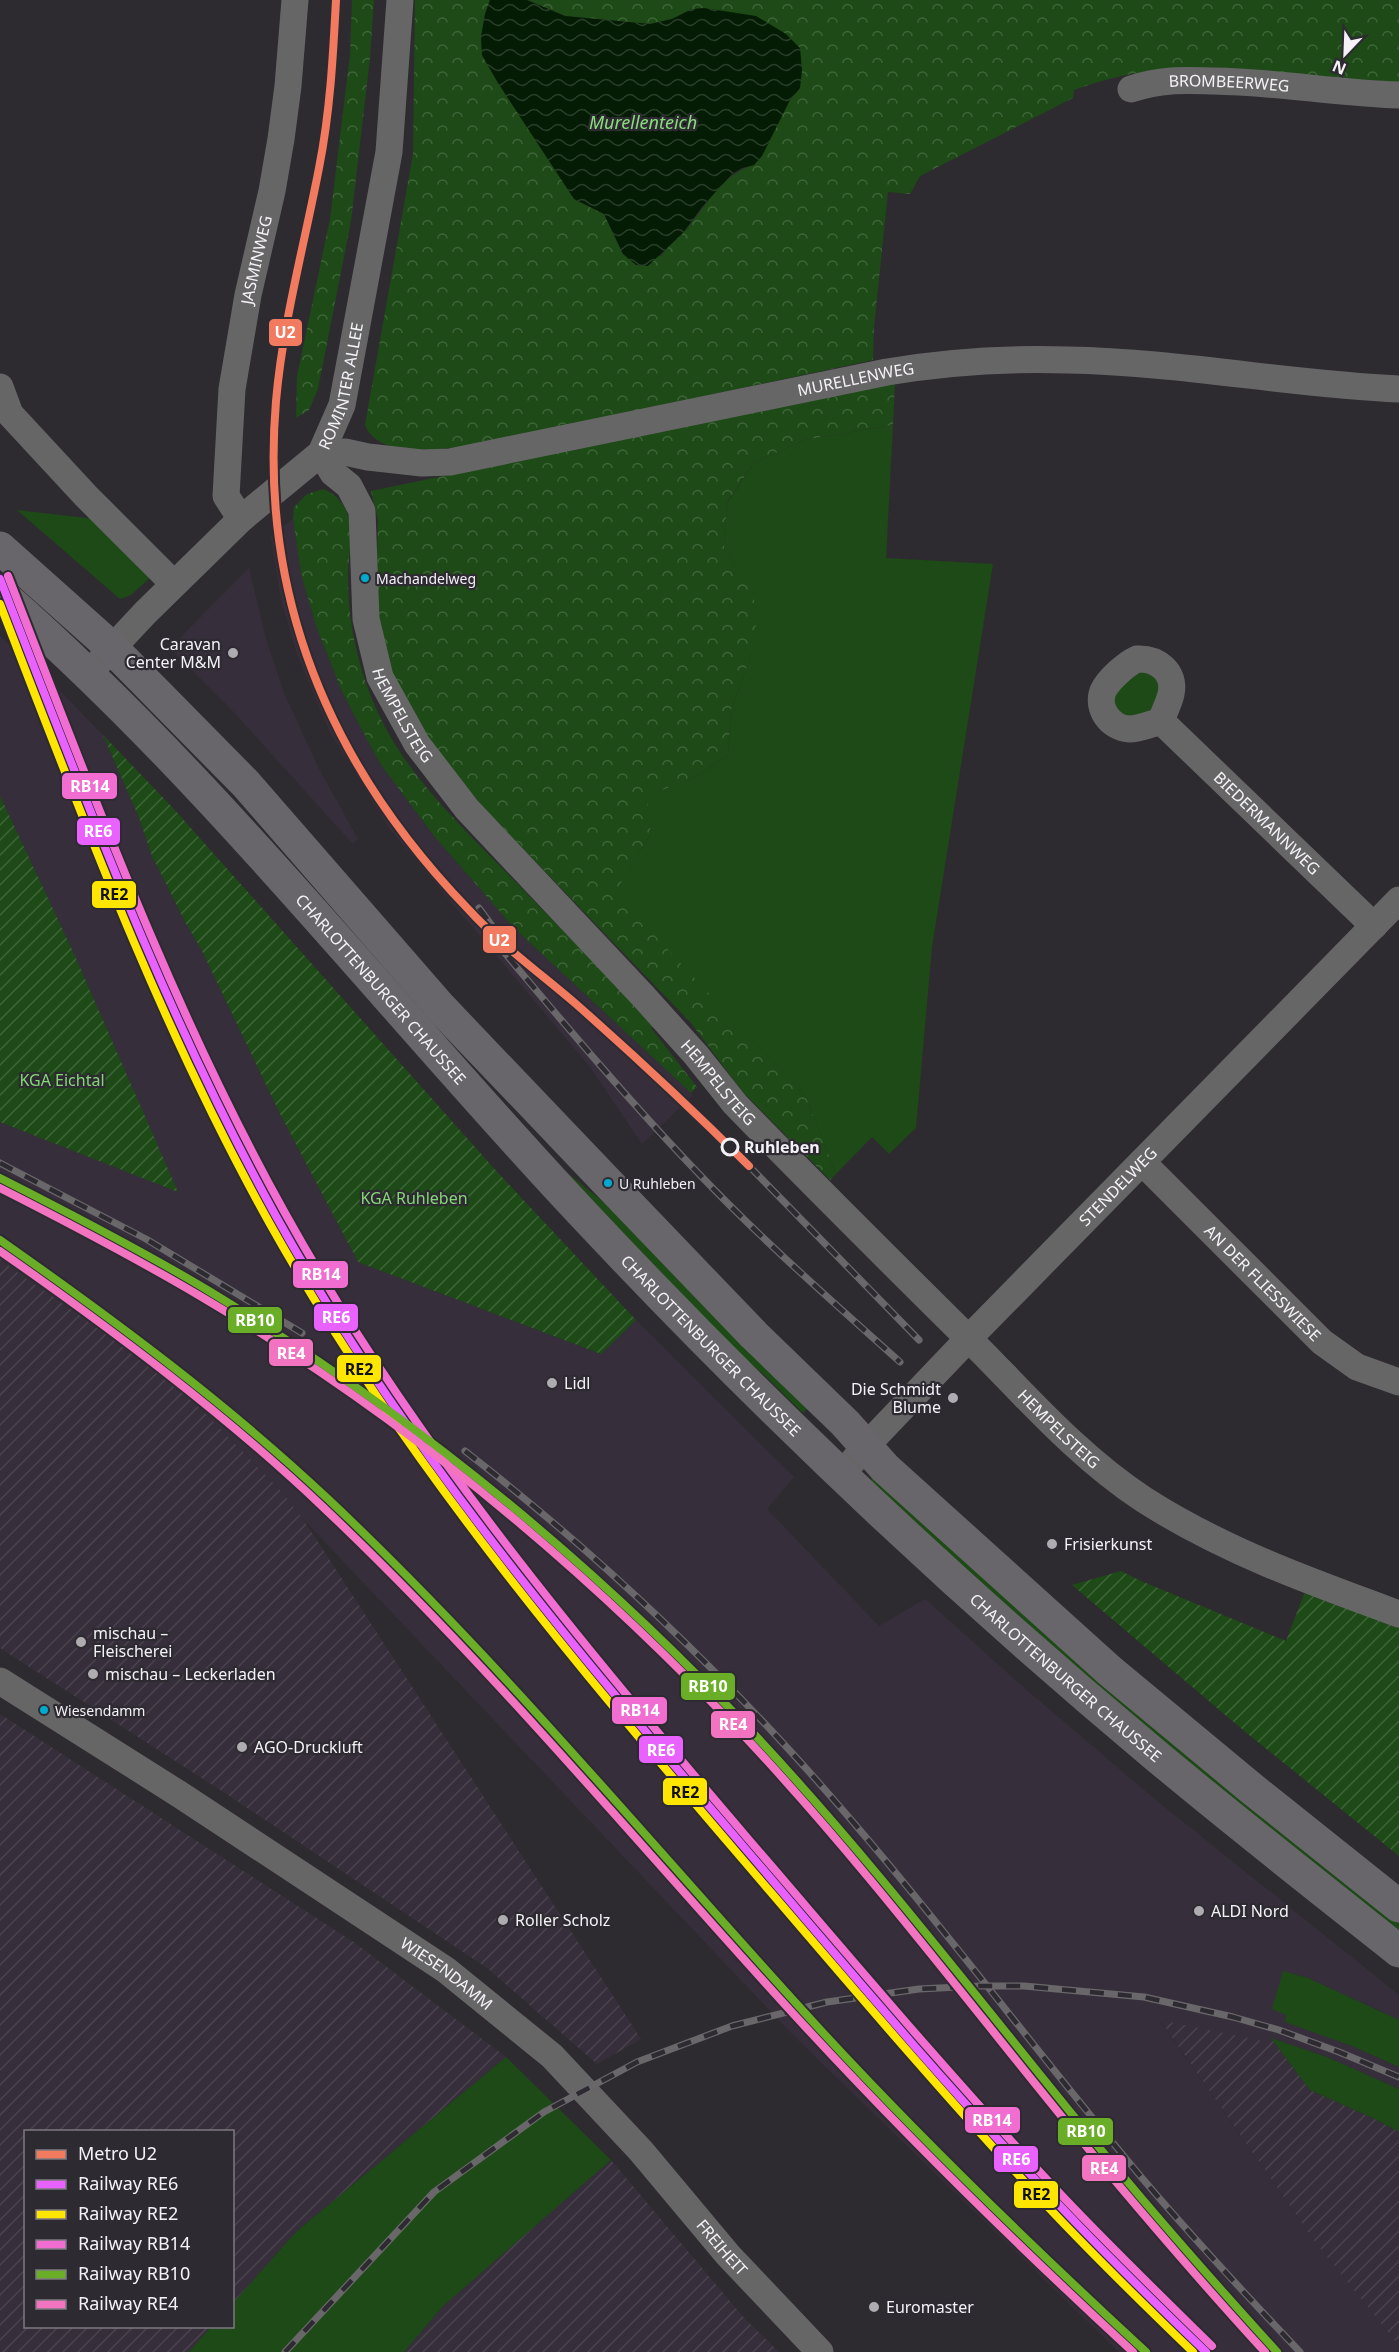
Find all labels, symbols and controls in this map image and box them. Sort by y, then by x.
north arrow [1315,24,1375,84]
text: N [1329,55,1349,80]
street label: BROMBEERWEG [1168,69,1290,97]
water label: Murellenteich [589,110,697,134]
street label: JASMINWEG [235,213,277,308]
line badge: U2 [268,318,303,347]
text: U2 [274,321,296,343]
street label: ROMINTER ALLEE [313,321,368,453]
street label: MURELLENWEG [795,357,915,401]
place label: Machandelweg [376,569,476,588]
marker: Machandelweg [359,572,371,584]
place label: Caravan Center M&M [126,633,221,673]
marker: Caravan Center M&M [226,646,240,660]
street label: HEMPELSTEIG [367,666,438,767]
street label: BIEDERMANNWEG [1209,767,1325,879]
line badge: RB14 [61,772,118,800]
text: RB14 [70,775,110,797]
line badge: RE6 [76,817,121,846]
text: RE6 [84,820,112,842]
line badge: RE2 [91,880,137,909]
text: RE2 [100,883,128,905]
street label: CHARLOTTENBURGER CHAUSSEE [291,889,471,1089]
line badge: U2 [482,925,517,954]
text: U2 [488,929,510,951]
street label: HEMPELSTEIG [676,1035,761,1130]
park label: KGA Eichtal [19,1069,105,1091]
place label: Ruhleben [744,1136,820,1158]
marker: Ruhleben [721,1138,739,1156]
street label: STENDELWEG [1074,1142,1162,1231]
place label: U Ruhleben [619,1174,696,1193]
marker: U Ruhleben [602,1177,614,1189]
park label: KGA Ruhleben [360,1187,468,1209]
street label: AN DER FLIESSWIESE [1200,1220,1326,1346]
street label: CHARLOTTENBURGER CHAUSSEE [616,1250,806,1441]
line badge: RB14 [292,1260,349,1289]
text: RB14 [301,1263,341,1285]
line badge: RE6 [313,1303,359,1332]
line badge: RB10 [227,1306,283,1334]
text: RE6 [322,1306,350,1328]
text: RB10 [235,1309,275,1331]
line badge: RE4 [268,1338,314,1367]
text: RE4 [277,1342,305,1364]
line badge: RE2 [336,1354,382,1383]
text: RE2 [345,1358,373,1380]
place label: Lidl [564,1372,590,1394]
marker: Lidl [545,1376,559,1390]
place label: Die Schmidt Blume [851,1378,941,1418]
street label: HEMPELSTEIG [1013,1384,1105,1473]
marker: Die Schmidt Blume [946,1391,960,1405]
place label: Frisierkunst [1064,1533,1152,1555]
marker: Frisierkunst [1045,1537,1059,1551]
street label: CHARLOTTENBURGER CHAUSSEE [965,1588,1166,1767]
place label: mischau – Fleischerei [93,1622,172,1662]
marker: mischau – Fleischerei [74,1635,88,1649]
place label: mischau – Leckerladen [105,1663,276,1685]
marker: mischau – Leckerladen [86,1667,100,1681]
line badge: RB10 [680,1672,736,1701]
text: RB10 [688,1675,728,1697]
line badge: RB14 [611,1696,668,1725]
text: RB14 [620,1699,660,1721]
place label: Wiesendamm [55,1701,145,1720]
marker: Wiesendamm [38,1704,50,1716]
line badge: RE4 [710,1710,756,1739]
text: RE4 [719,1713,747,1735]
line badge: RE6 [638,1735,684,1764]
place label: AGO-Druckluft [254,1736,363,1758]
text: RE6 [647,1739,675,1761]
marker: AGO-Druckluft [235,1740,249,1754]
line badge: RE2 [662,1777,708,1806]
text: RE2 [671,1781,699,1803]
place label: ALDI Nord [1211,1900,1289,1922]
marker: ALDI Nord [1192,1904,1206,1918]
place label: Roller Scholz [515,1909,610,1931]
marker: Roller Scholz [496,1913,510,1927]
street label: WIESENDAMM [396,1932,498,2015]
line badge: RB14 [964,2106,1021,2134]
text: RB14 [972,2109,1012,2131]
line badge: RB10 [1057,2117,1114,2146]
text: RB10 [1066,2120,1106,2142]
legend [24,2130,234,2328]
text: Metro U2 [78,2141,157,2165]
line badge: RE6 [993,2145,1039,2173]
text: RE6 [1002,2148,1030,2170]
line badge: RE4 [1081,2154,1127,2182]
text: RE4 [1090,2157,1118,2179]
text: Railway RE6 [78,2171,178,2195]
line badge: RE2 [1013,2180,1059,2209]
text: RE2 [1022,2183,1050,2205]
text: Railway RE2 [78,2201,178,2225]
street label: FREIHEIT [692,2215,753,2280]
text: Railway RB14 [78,2231,190,2255]
text: Railway RB10 [78,2261,190,2285]
text: Railway RE4 [78,2291,178,2315]
place label: Euromaster [886,2296,974,2318]
marker: Euromaster [867,2300,881,2314]

